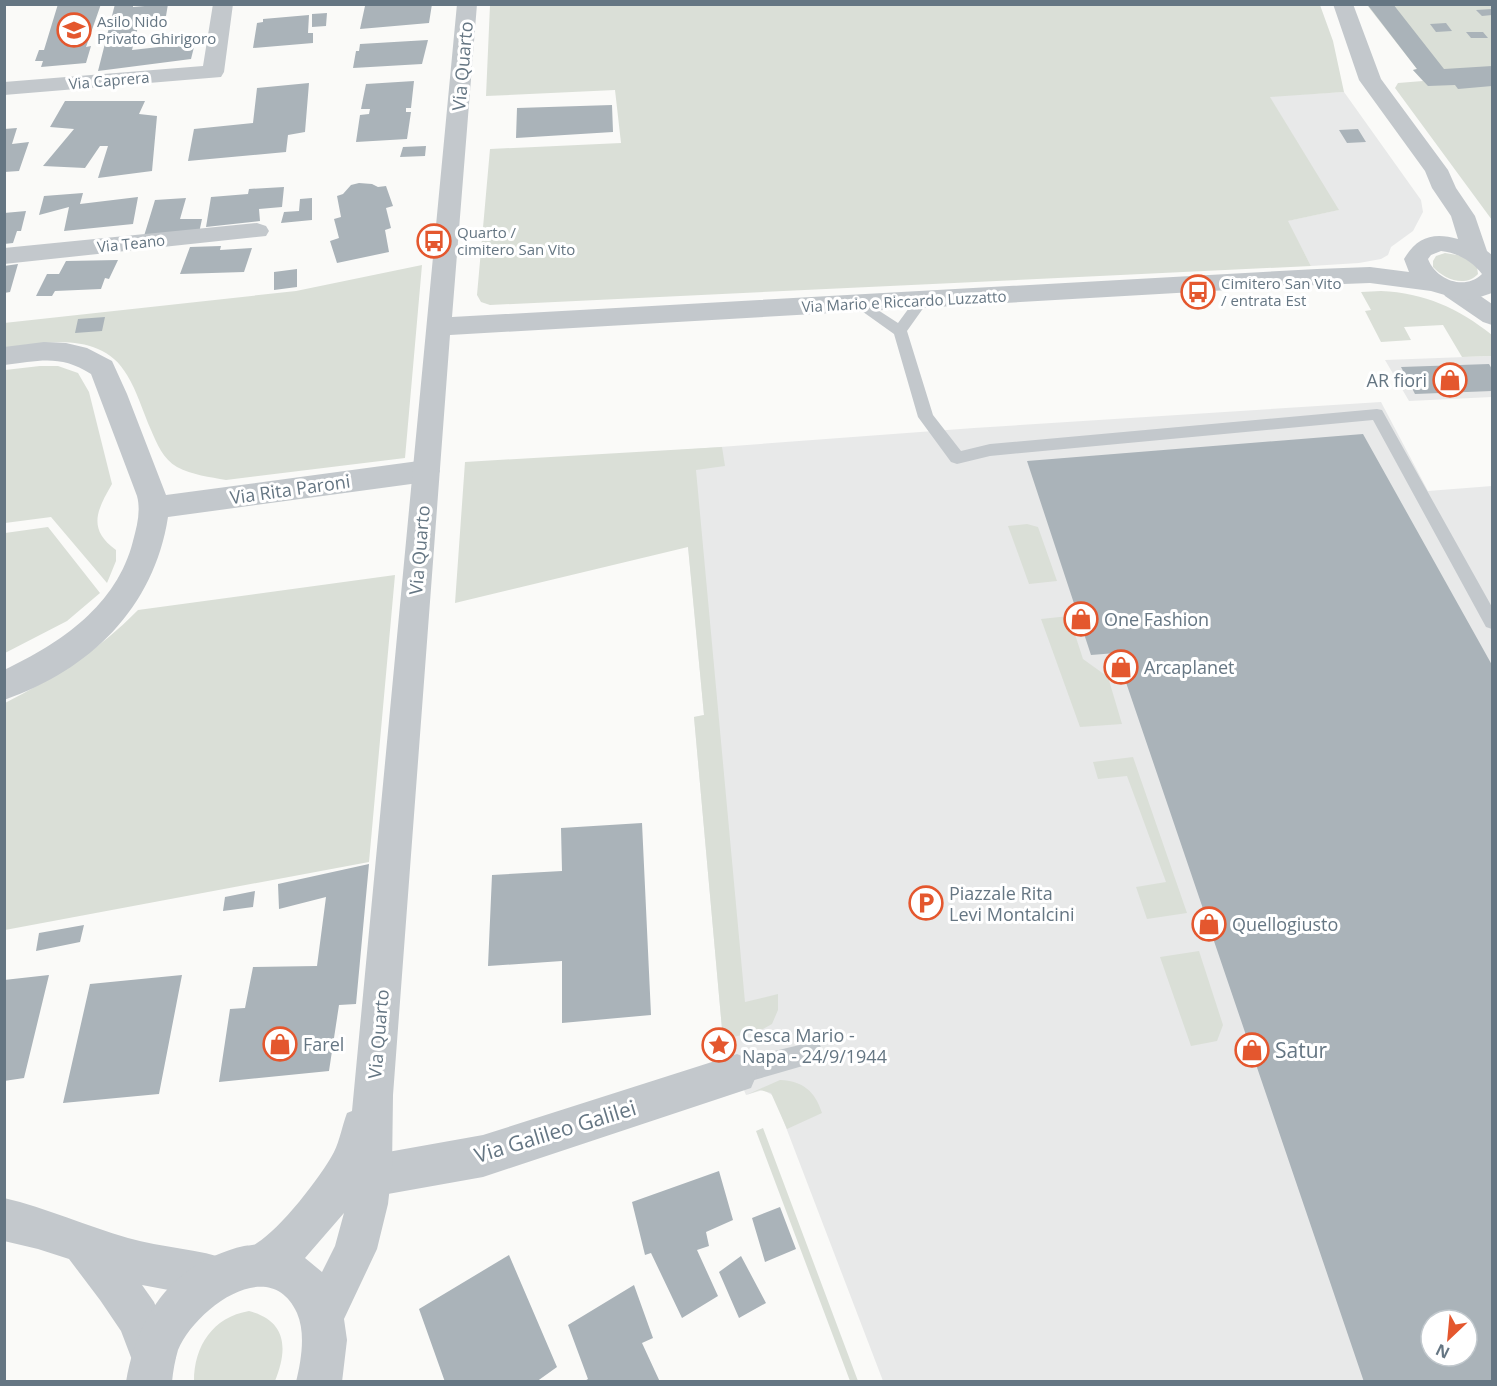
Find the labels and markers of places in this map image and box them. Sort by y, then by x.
place label: Asilo Nido Privato Ghirigoro [97,11,216,48]
school or university icon: Asilo Nido Privato Ghirigoro [56,12,92,48]
place label: Quarto / cimitero San Vito [457,222,575,259]
bus stop icon: Quarto / cimitero San Vito [416,223,452,259]
place label: Cimitero San Vito / entrata Est [1221,273,1341,310]
bus stop icon: Cimitero San Vito / entrata Est [1180,274,1216,310]
shop icon: AR fiori [1432,362,1468,398]
place label: AR fiori [1367,368,1427,392]
shop icon: One Fashion [1063,601,1099,637]
place label: One Fashion [1104,607,1209,631]
shop icon: Arcaplanet [1103,649,1139,685]
place label: Arcaplanet [1144,655,1234,679]
place label: Piazzale Rita Levi Montalcini [949,881,1074,926]
parking icon: Piazzale Rita Levi Montalcini [908,885,944,921]
shop icon: Quellogiusto [1191,906,1227,942]
place label: Quellogiusto [1232,912,1338,936]
place label: Cesca Mario - Napa - 24/9/1944 [742,1023,887,1068]
shop icon: Farel [262,1026,298,1062]
place icon: Cesca Mario - Napa - 24/9/1944 [701,1027,737,1063]
place label: Farel [303,1032,344,1056]
shop icon: Satur [1234,1032,1270,1068]
place label: Satur [1275,1036,1328,1064]

